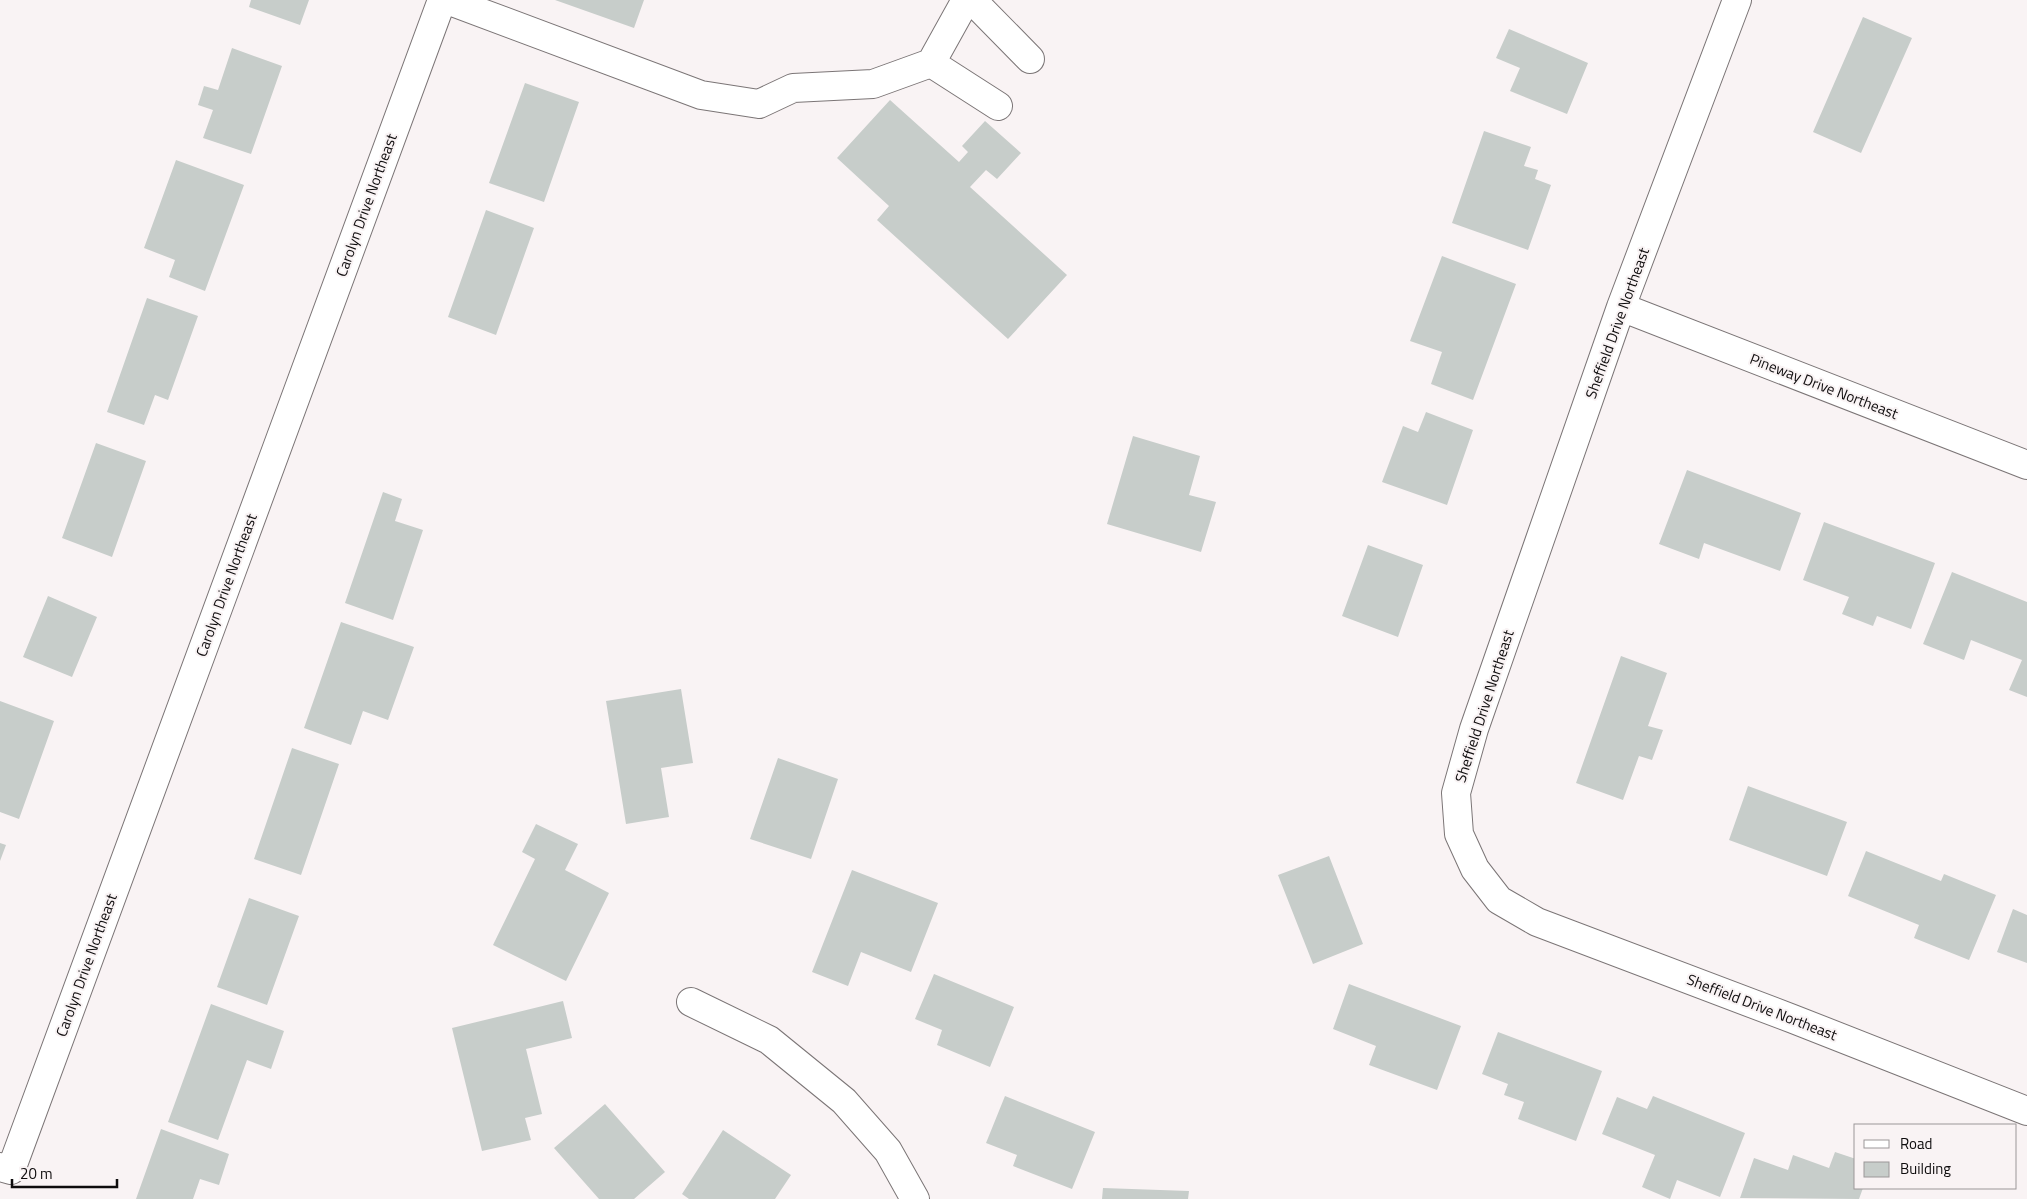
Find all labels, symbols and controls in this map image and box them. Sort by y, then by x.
street label: Carolyn Drive Northeast [329,130,403,280]
street label: Sheffield Drive Northeast [1579,244,1655,402]
street label: Pineway Drive Northeast [1747,347,1902,425]
street label: Carolyn Drive Northeast [189,510,263,660]
street label: Sheffield Drive Northeast [1448,626,1520,785]
street label: Carolyn Drive Northeast [49,890,123,1040]
street label: Sheffield Drive Northeast [1684,968,1841,1047]
legend [1854,1124,2017,1189]
text: Road [1900,1132,1932,1155]
scale bar [12,1156,118,1188]
text: Building [1900,1157,1951,1180]
text: 20 m [20,1162,53,1185]

